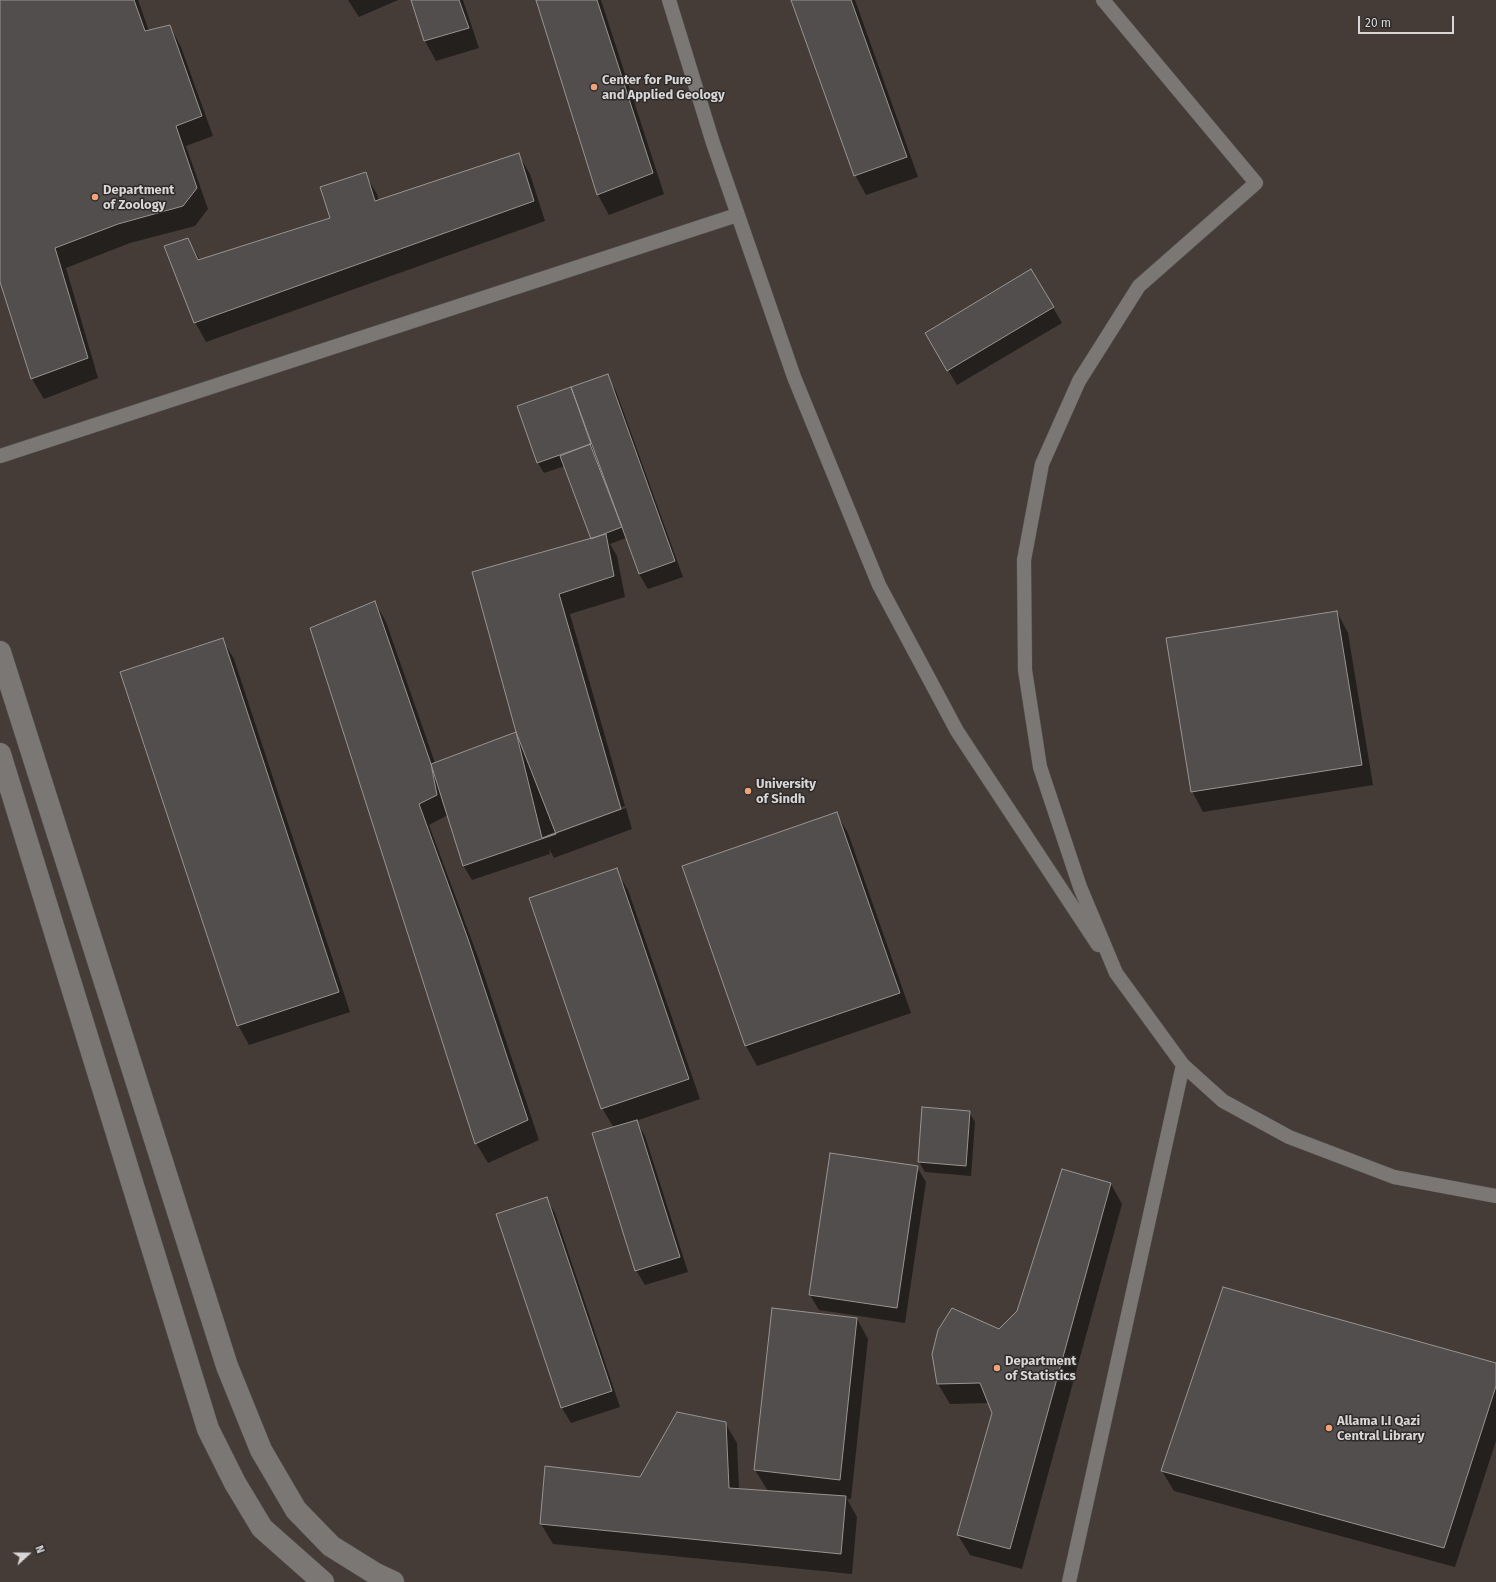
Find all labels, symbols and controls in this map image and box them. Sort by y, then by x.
scale bar [1360,8,1456,34]
text: 20 m [1365,16,1391,30]
place label: Center for Pure and Applied Geology [602,72,725,103]
marker: Center for Pure and Applied Geology [589,82,599,92]
place label: Department of Zoology [103,182,174,213]
marker: Department of Zoology [90,192,100,202]
place label: University of Sindh [756,776,816,807]
marker: University of Sindh [743,786,753,796]
place label: Department of Statistics [1005,1353,1076,1384]
marker: Department of Statistics [992,1363,1002,1373]
place label: Allama I.I Qazi Central Library [1337,1413,1425,1444]
marker: Allama I.I Qazi Central Library [1324,1423,1334,1433]
north arrow [8,1534,48,1574]
text: N [32,1544,47,1555]

